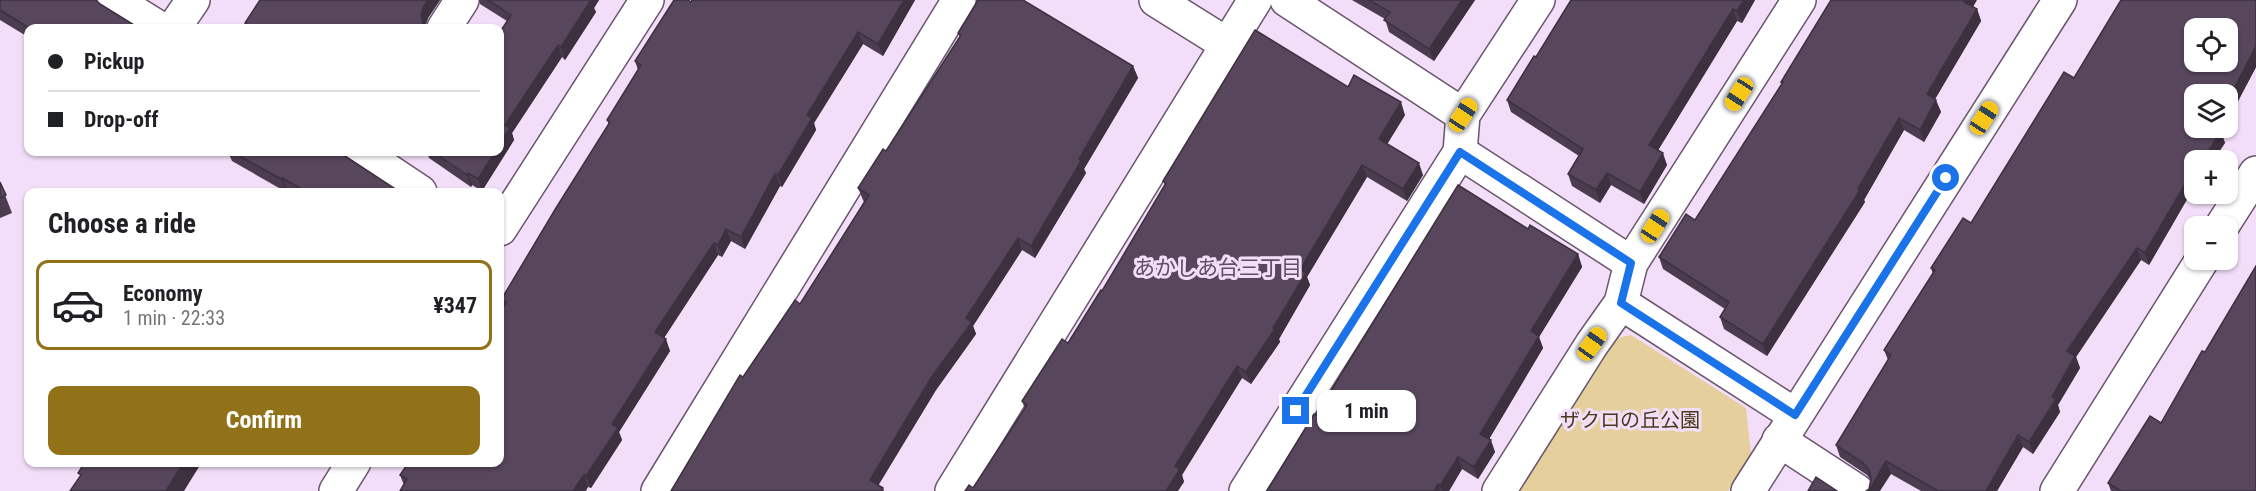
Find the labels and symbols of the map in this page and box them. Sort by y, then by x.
car [1722,74,1756,114]
car [1446,95,1480,135]
car [1967,98,2001,138]
route start [1932,164,1959,191]
car [1638,206,1672,246]
district label: あかしあ台三丁目 [1134,256,1302,280]
car [1574,324,1610,364]
callout: 1 min [1317,390,1416,432]
route end [1282,397,1309,424]
park label: ザクロの丘公園 [1560,408,1700,432]

